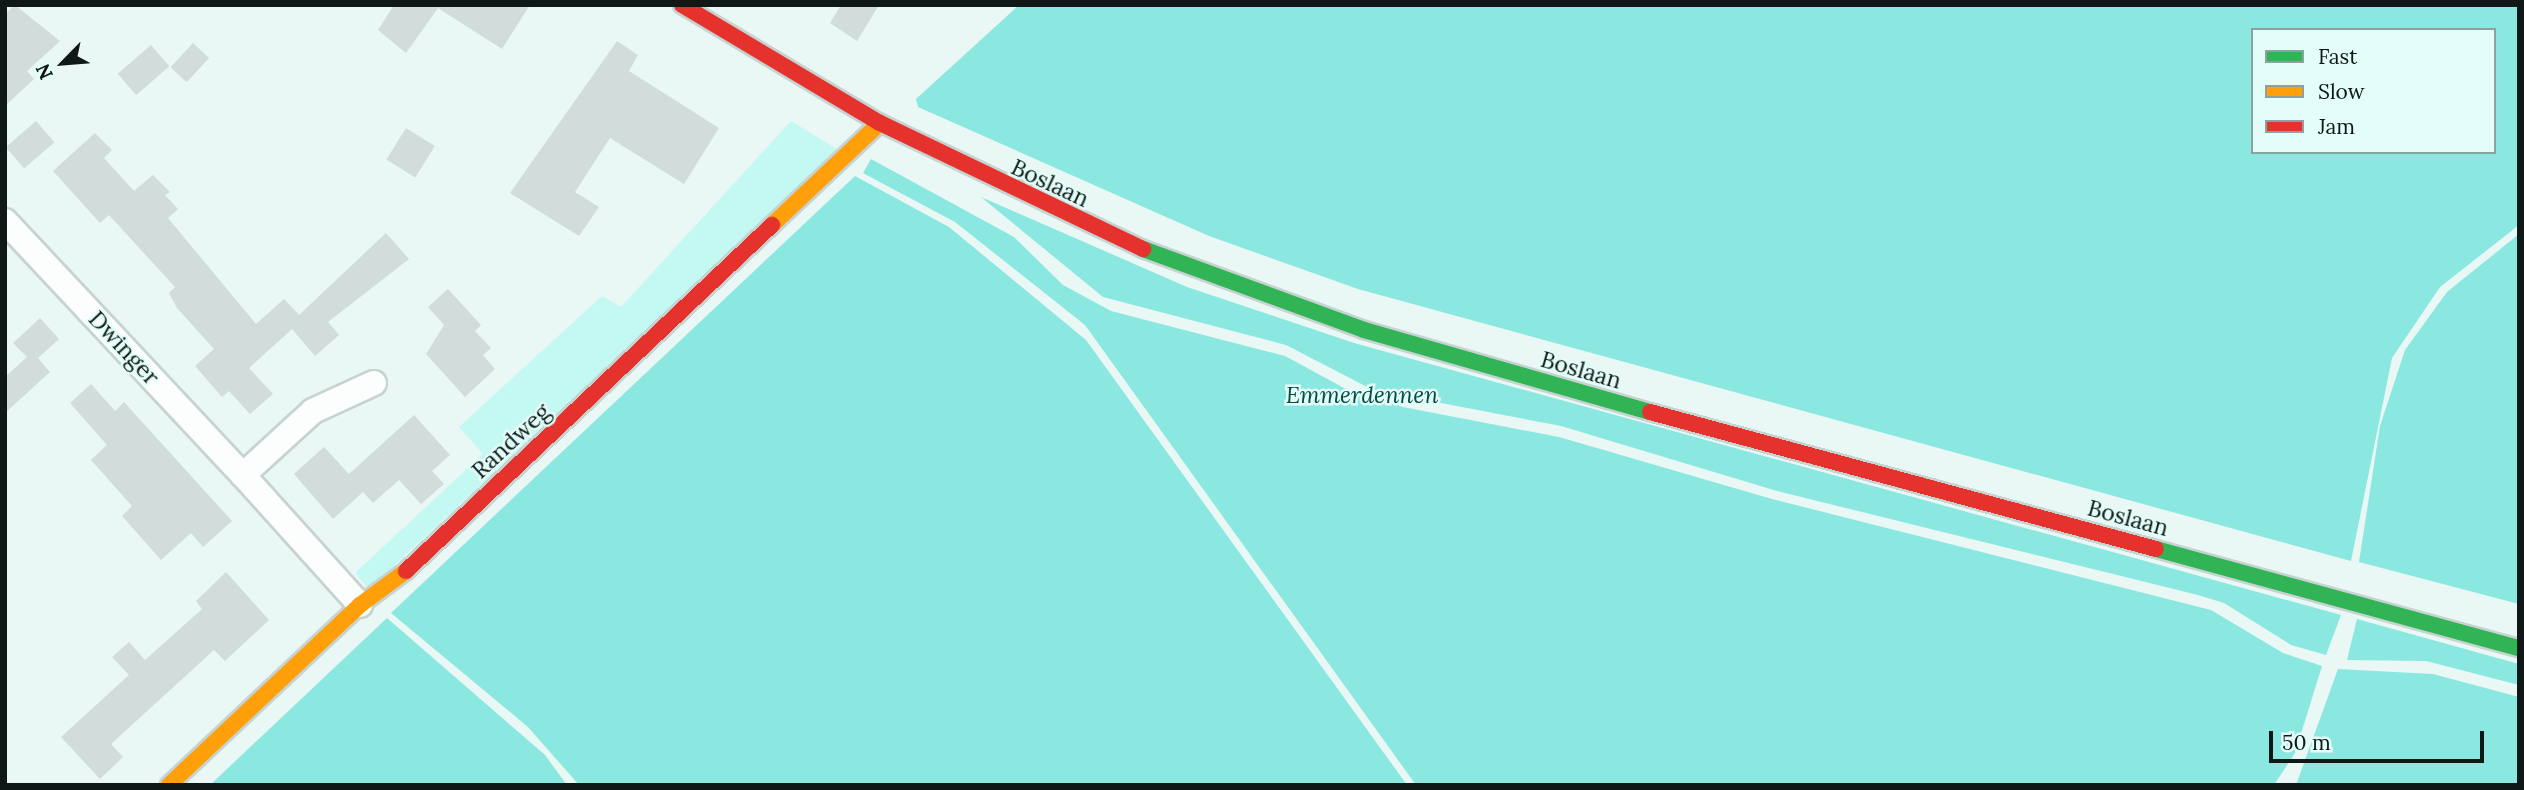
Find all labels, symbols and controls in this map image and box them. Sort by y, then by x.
north arrow [28,28,98,98]
legend [2251,28,2496,154]
text: Fast [2318,43,2357,70]
text: N [30,60,58,84]
text: Slow [2318,78,2365,105]
text: Jam [2318,113,2355,140]
street label: Boslaan [1007,153,1093,213]
street label: Dwinger [83,305,165,391]
street label: Boslaan [1538,345,1624,395]
park label: Emmerdennen [1286,381,1438,409]
street label: Randweg [466,398,556,484]
street label: Boslaan [2085,494,2171,542]
scale bar [2272,716,2487,760]
text: 50 m [2282,729,2331,756]

